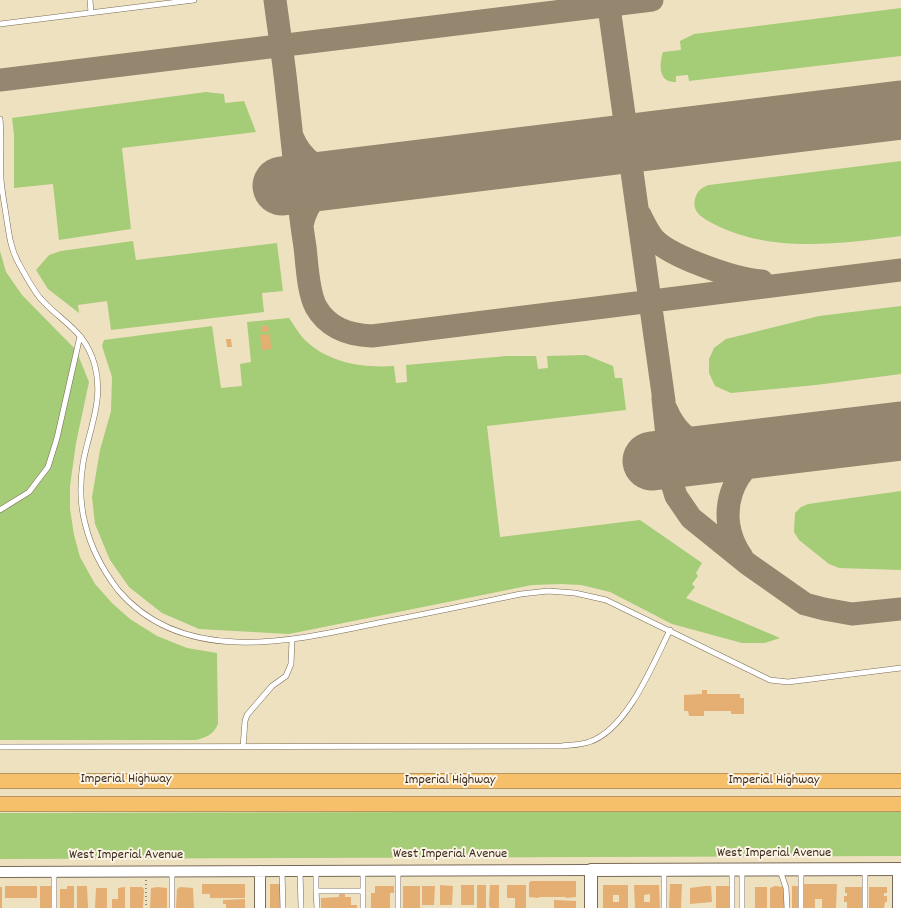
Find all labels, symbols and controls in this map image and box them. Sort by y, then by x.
street label: Imperial Highway [81,772,171,788]
street label: Imperial Highway [405,773,495,789]
street label: Imperial Highway [729,773,819,789]
street label: West Imperial Avenue [717,846,831,862]
street label: West Imperial Avenue [393,847,507,863]
street label: West Imperial Avenue [69,848,183,864]

